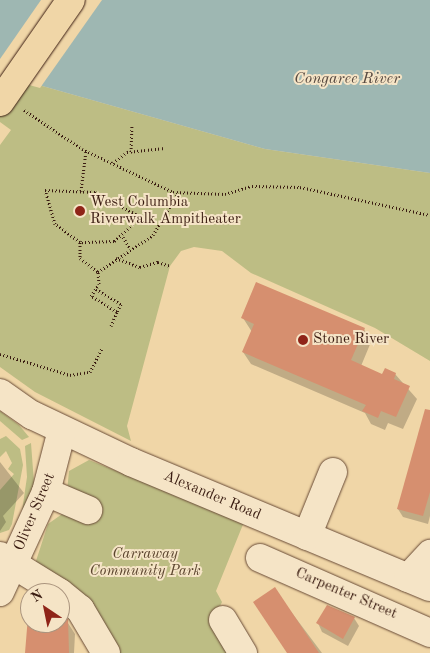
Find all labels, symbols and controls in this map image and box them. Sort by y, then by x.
water label: Congaree River [294,69,400,89]
place label: West Columbia Riverwalk Ampitheater [90,193,241,228]
marker: West Columbia Riverwalk Ampitheater [74,205,86,217]
place label: Stone River [313,331,389,349]
marker: Stone River [297,334,309,346]
street label: Alexander Road [161,467,263,525]
street label: Oliver Street [11,470,59,554]
park label: Carraway Community Park [90,545,200,580]
street label: Carpenter Street [292,564,400,624]
north arrow [20,583,70,633]
text: N [29,588,46,605]

